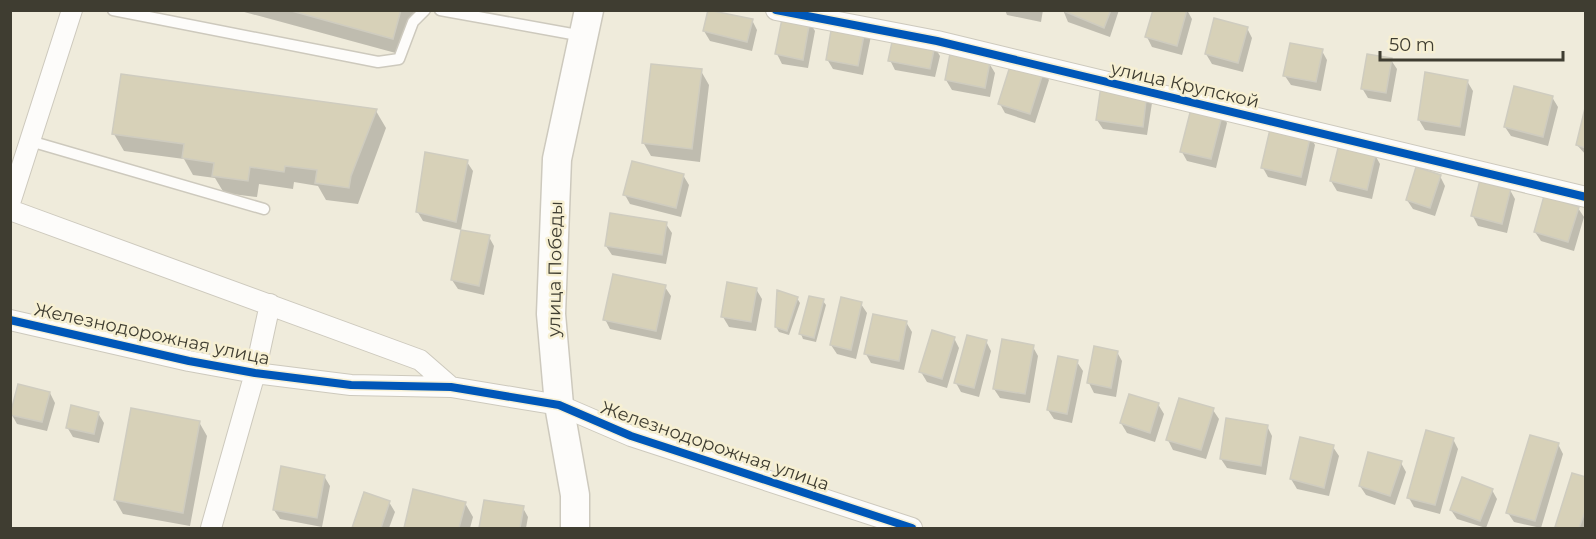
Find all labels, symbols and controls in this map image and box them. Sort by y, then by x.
scale bar [1380,24,1563,62]
text: 50 m [1389,34,1435,56]
street label: улица Крупской [1108,57,1261,113]
street label: улица Победы [543,201,567,338]
street label: Железнодорожная улица [32,298,272,370]
street label: Железнодорожная улица [598,396,832,496]

